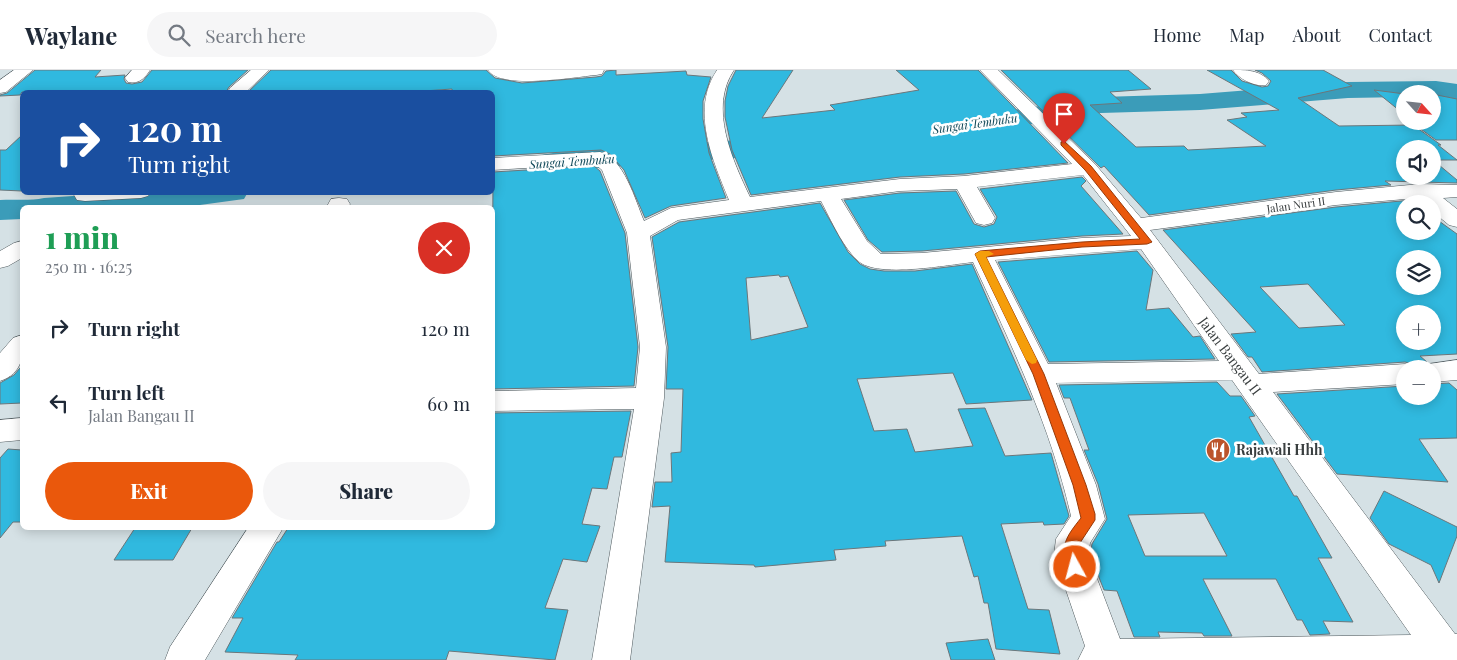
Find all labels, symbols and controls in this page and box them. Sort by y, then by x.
search box [147,12,497,57]
text: Waylane [25,19,117,51]
icon: search [165,21,193,49]
text: Search here [205,22,306,48]
text: Home [1153,23,1201,47]
text: Map [1229,23,1264,47]
text: About [1292,23,1341,47]
text: Contact [1369,23,1432,47]
north arrow [1396,85,1441,130]
map controls [1396,85,1441,405]
pin [1043,93,1085,144]
icon: arrive [1050,100,1078,128]
text: 120 m [128,104,222,151]
water label: Sungai Tembuku [930,109,1019,137]
icon: right [45,110,110,175]
button: sound [1396,140,1441,185]
text: Turn right [128,149,230,179]
water label: Sungai Tembuku [528,150,616,172]
street label: Jalan Nuri II [1265,193,1326,216]
button: search [1396,195,1441,240]
text: 1 min [45,217,119,257]
button: close [418,222,470,274]
button: layers [1396,250,1441,295]
text: 250 m · 16:25 [45,256,132,277]
button: + [1396,305,1441,350]
street label: Jalan Bangau II [1194,312,1266,399]
icon: right [45,314,73,342]
text: Turn right [88,315,180,341]
text: 120 m [421,315,470,341]
button: − [1396,360,1441,405]
text: Turn left [88,379,165,405]
icon: left [45,389,73,417]
text: 60 m [427,390,470,416]
text: Jalan Bangau II [88,405,195,426]
restaurant icon: Rajawali Hhh [1205,437,1231,463]
place label: Rajawali Hhh [1236,440,1323,459]
button: Exit [45,462,253,520]
button: Share [263,462,470,520]
position arrow [1048,540,1100,592]

